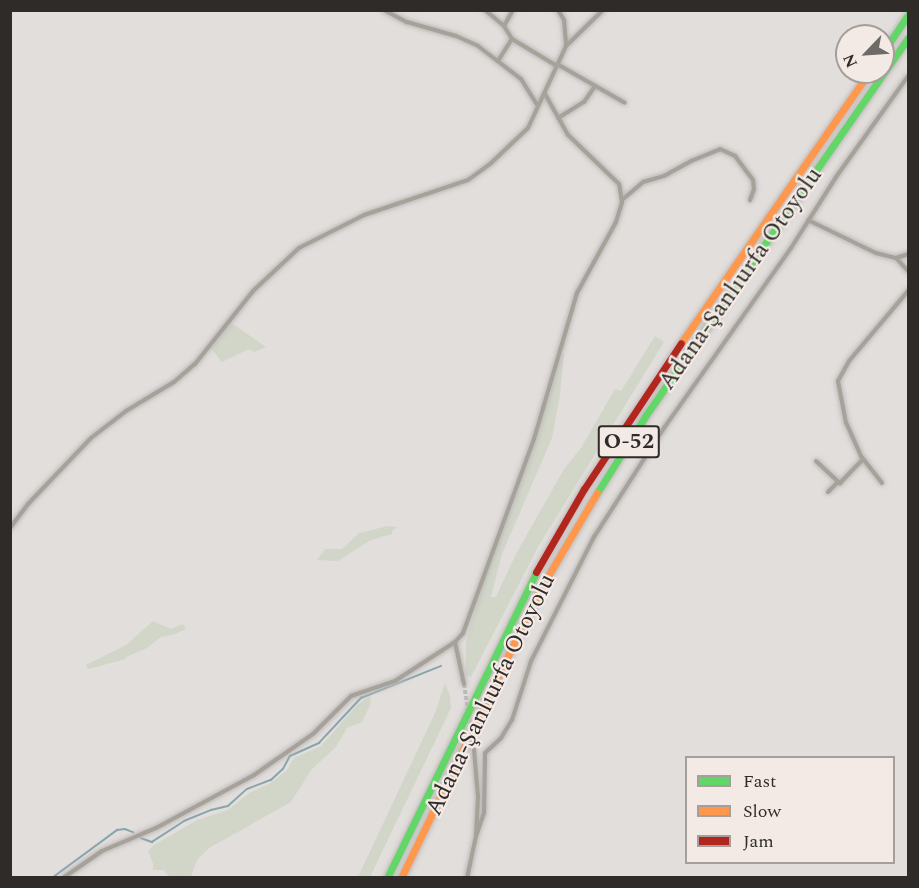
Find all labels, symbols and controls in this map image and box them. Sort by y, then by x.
north arrow [835,24,895,84]
text: N [837,50,864,72]
street label: Adana-Şanlıurfa Otoyolu [653,162,829,396]
road number: O-52 [598,423,660,461]
street label: Adana-Şanlıurfa Otoyolu [420,569,562,821]
legend [685,756,895,864]
text: Fast [743,768,776,795]
text: Slow [743,798,781,825]
text: Jam [743,828,774,855]

